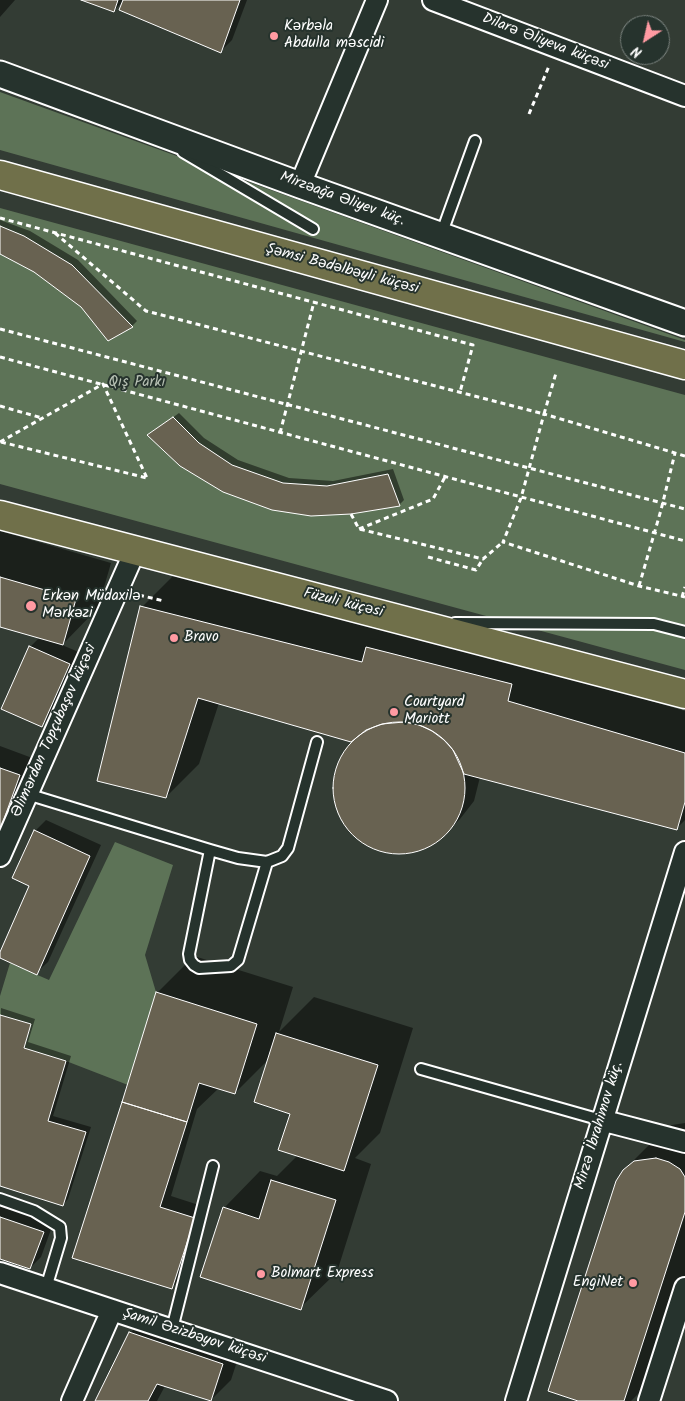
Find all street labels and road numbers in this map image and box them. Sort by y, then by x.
street label: Dilarə Əliyeva küçəsi [479,11,611,75]
street label: Mirzəağa Əliyev küç. [277,169,407,231]
street label: Şəmsi Bədəlbəyli küçəsi [264,241,420,299]
street label: Füzuli küçəsi [301,585,385,623]
street label: Əlimərdan Topçubaşov küçəsi [9,642,101,820]
street label: Mirzə İbrahimov küç. [572,1060,628,1192]
street label: Şamil Əzizbəyov küçəsi [120,1305,268,1369]

